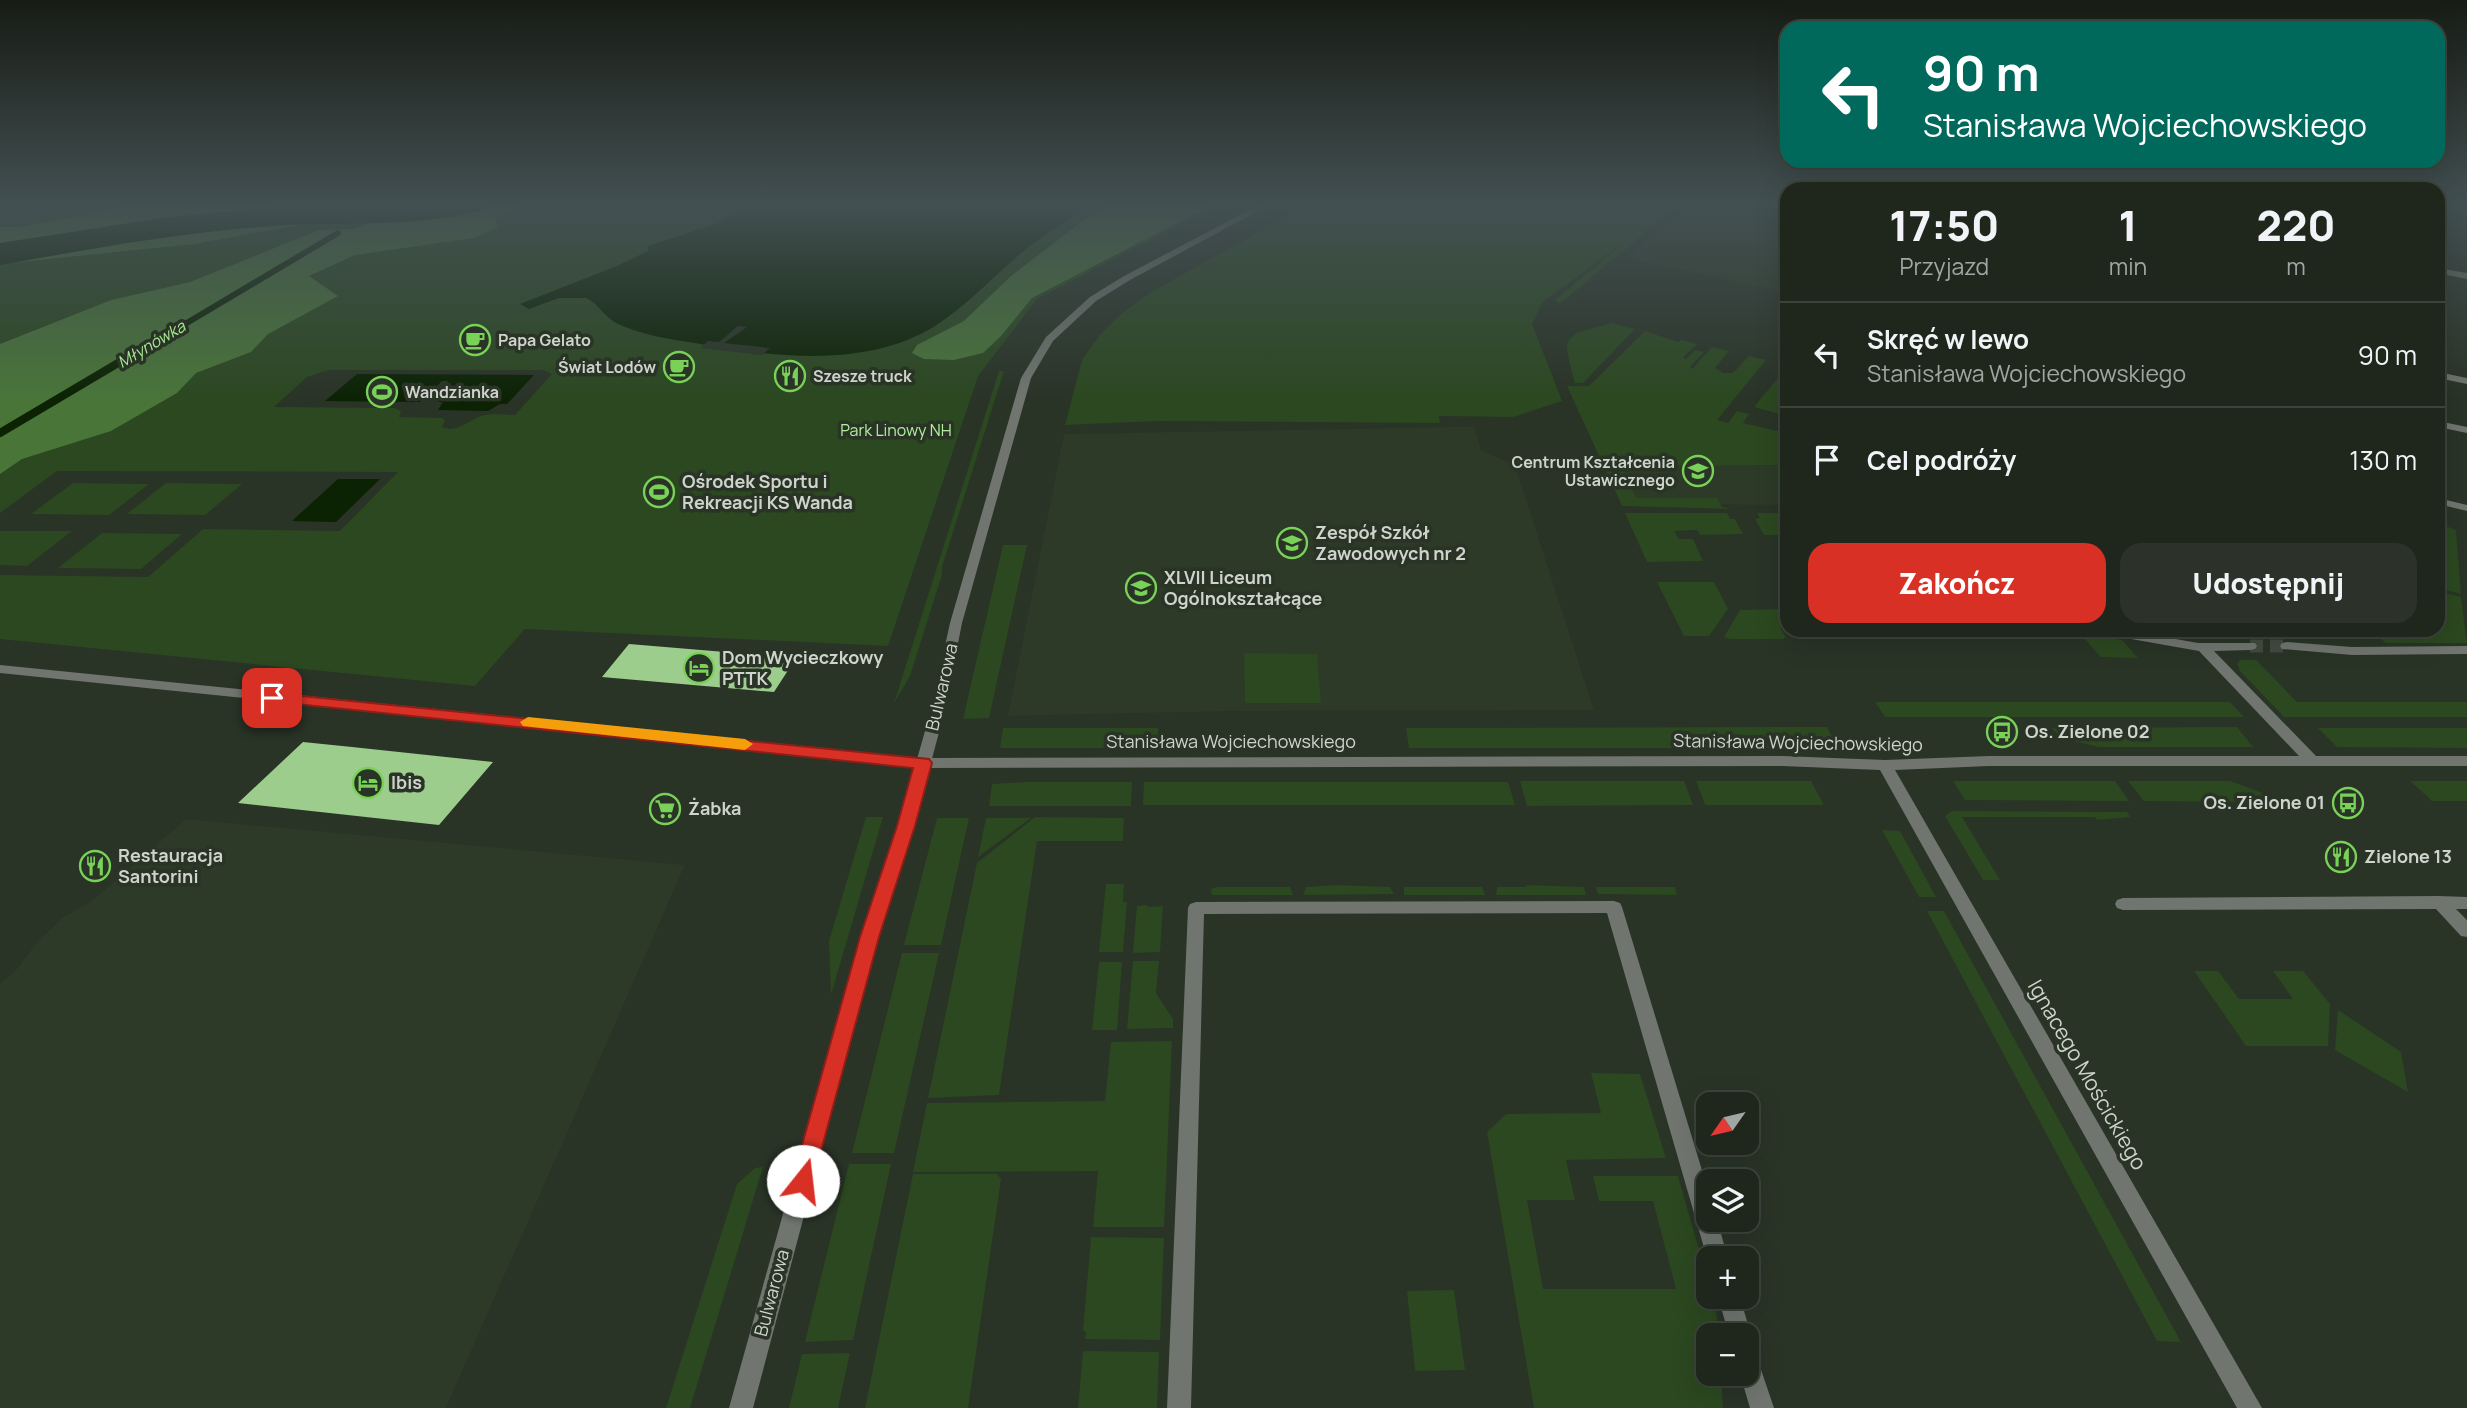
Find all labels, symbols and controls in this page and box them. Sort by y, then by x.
text: 90 m [1923,39,2040,106]
icon: left [1808,49,1899,140]
text: Stanisława Wojciechowskiego [1923,103,2367,147]
text: 17:50 [1889,196,1999,254]
text: 1 [2118,196,2138,254]
text: 220 [2257,196,2336,254]
text: Przyjazd [1900,250,1989,282]
text: min [2109,250,2147,282]
text: m [2286,250,2306,282]
water label: Młynówka [113,315,190,373]
text: Skręć w lewo [1867,321,2029,357]
cafe icon: Papa Gelato [458,323,492,357]
place label: Papa Gelato [498,329,591,351]
icon: left [1808,336,1846,374]
text: 90 m [2358,337,2417,373]
cafe icon: Świat Lodów [662,350,696,384]
place label: Świat Lodów [558,356,656,378]
text: Stanisława Wojciechowskiego [1867,357,2186,389]
restaurant icon: Szesze truck [773,359,807,393]
place label: Szesze truck [813,365,912,387]
sports icon: Wandzianka [365,375,399,409]
place label: Wandzianka [405,381,499,403]
park label: Park Linowy NH [840,419,952,441]
icon: arrive [1808,441,1846,479]
text: Cel podróży [1867,442,2016,478]
text: 130 m [2349,442,2417,478]
place label: Centrum Kształcenia Ustawicznego [1511,451,1675,491]
school or university icon: Centrum Kształcenia Ustawicznego [1681,454,1715,488]
place label: Ośrodek Sportu i Rekreacji KS Wanda [682,469,853,514]
sports icon: Ośrodek Sportu i Rekreacji KS Wanda [642,475,676,509]
place label: Zespół Szkół Zawodowych nr 2 [1315,520,1466,565]
school or university icon: Zespół Szkół Zawodowych nr 2 [1275,526,1309,560]
button: Zakończ [1808,543,2106,623]
button: Udostępnij [2120,543,2417,623]
place label: XLVII Liceum Ogólnokształcące [1164,565,1322,610]
school or university icon: XLVII Liceum Ogólnokształcące [1124,571,1158,605]
street label: Bulwarowa [919,641,963,733]
place label: Dom Wycieczkowy PTTK [722,645,883,690]
hotel icon: Dom Wycieczkowy PTTK [682,651,716,685]
pin [242,668,302,728]
icon: arrive [253,679,291,717]
bus stop icon: Os. Zielone 02 [1985,715,2019,749]
place label: Os. Zielone 02 [2025,719,2149,743]
street label: Stanisława Wojciechowskiego [1673,728,1923,756]
street label: Stanisława Wojciechowskiego [1106,729,1356,753]
hotel icon: Ibis [351,766,385,800]
place label: Ibis [391,770,422,794]
bus stop icon: Os. Zielone 01 [2331,786,2365,820]
place label: Os. Zielone 01 [2203,790,2325,814]
supermarket icon: Żabka [648,792,682,826]
place label: Żabka [688,796,741,820]
restaurant icon: Zielone 13 [2324,840,2358,874]
place label: Restauracja Santorini [118,843,223,888]
place label: Zielone 13 [2364,844,2452,868]
restaurant icon: Restauracja Santorini [78,849,112,883]
street label: Ignacego Mościckiego [2022,974,2154,1175]
north arrow [1696,1092,1759,1155]
map controls [1696,1092,1759,1386]
position arrow [766,1144,840,1218]
button: layers [1696,1169,1759,1232]
button: + [1696,1246,1759,1309]
street label: Bulwarowa [748,1247,794,1339]
button: − [1696,1323,1759,1386]

